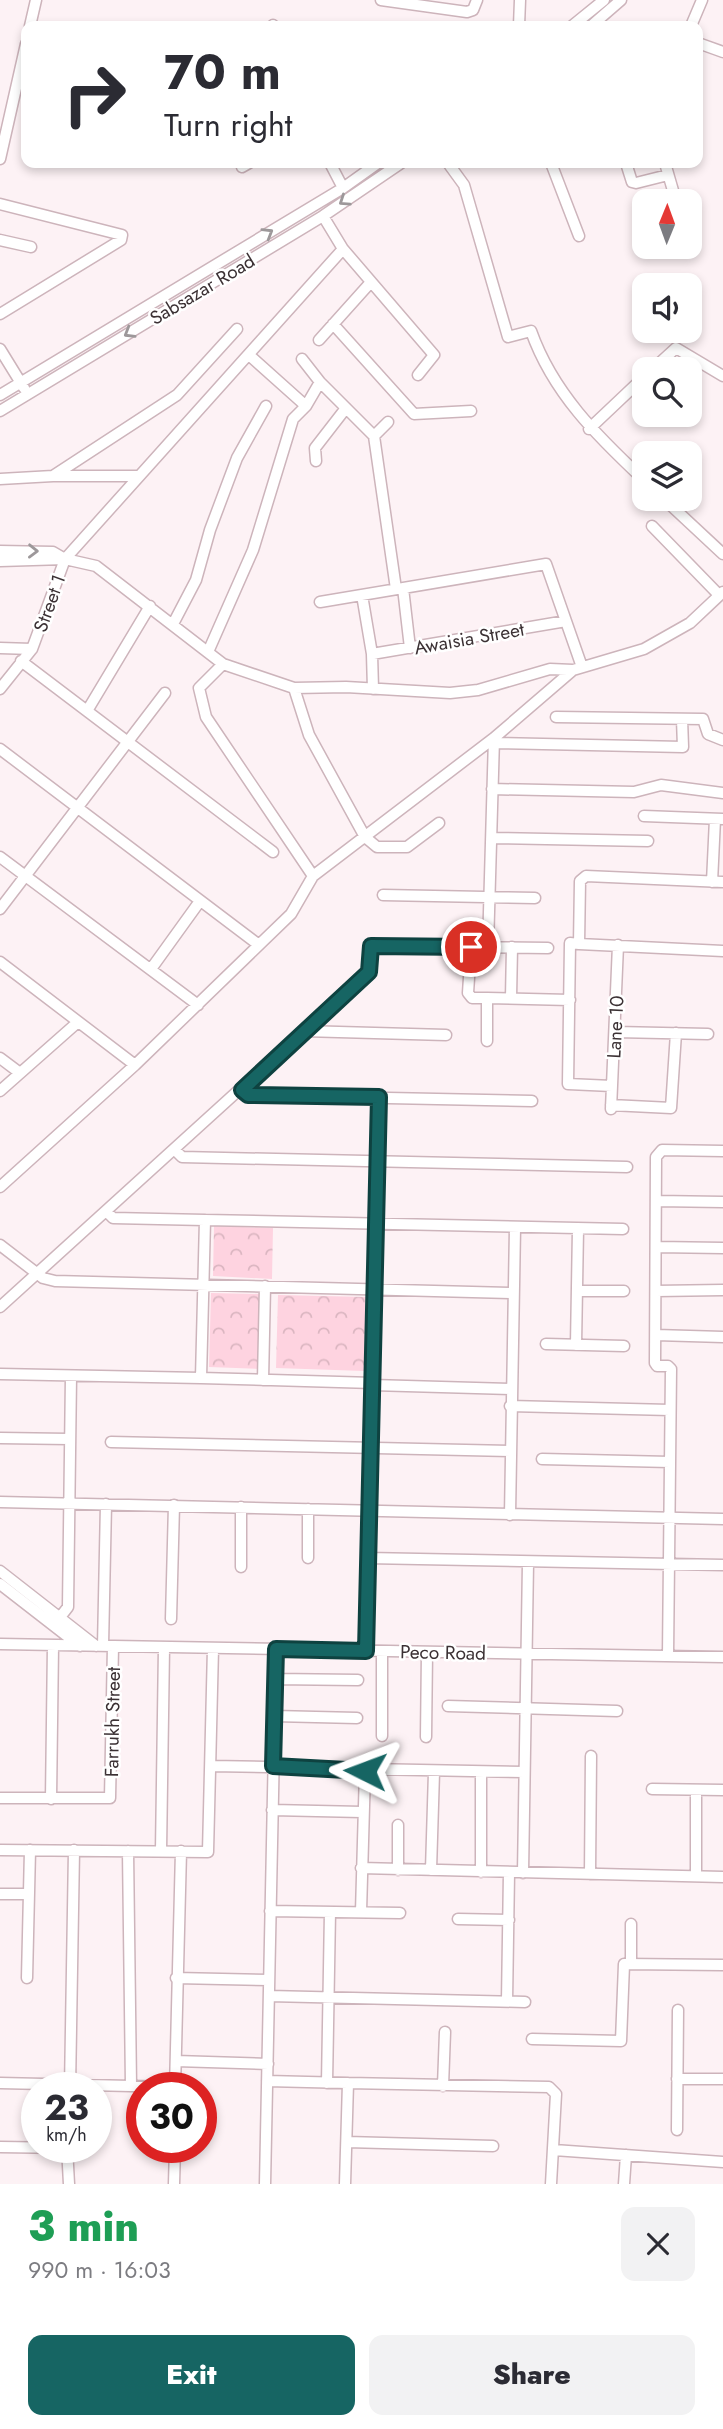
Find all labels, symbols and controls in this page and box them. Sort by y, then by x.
text: 70 m [164,37,281,107]
icon: right [49,49,140,140]
text: Turn right [164,102,293,148]
north arrow [632,189,702,259]
map controls [632,189,702,511]
one-way arrow [339,193,352,206]
one-way arrow [260,228,273,241]
street label: Sabsazar Road [145,247,260,331]
button: sound [632,273,702,343]
one-way arrow [124,324,137,337]
button: search [632,357,702,427]
button: layers [632,441,702,511]
one-way arrow [28,544,39,559]
street label: Street 1 [27,571,72,636]
street label: Awaisia Street [412,615,527,661]
pin [441,917,501,977]
icon: arrive [452,928,490,966]
street label: Lane 10 [600,995,631,1059]
street label: Peco Road [400,1638,486,1667]
street label: Farrukh Street [98,1666,127,1777]
position arrow [328,1734,402,1808]
speed limit sign: 30 [126,2072,217,2163]
text: 23 [44,2083,89,2133]
text: km/h [46,2122,87,2148]
text: 3 min [28,2196,139,2257]
button: close [621,2207,695,2281]
text: 990 m · 16:03 [28,2253,171,2287]
button: Exit [28,2335,355,2415]
button: Share [369,2335,695,2415]

